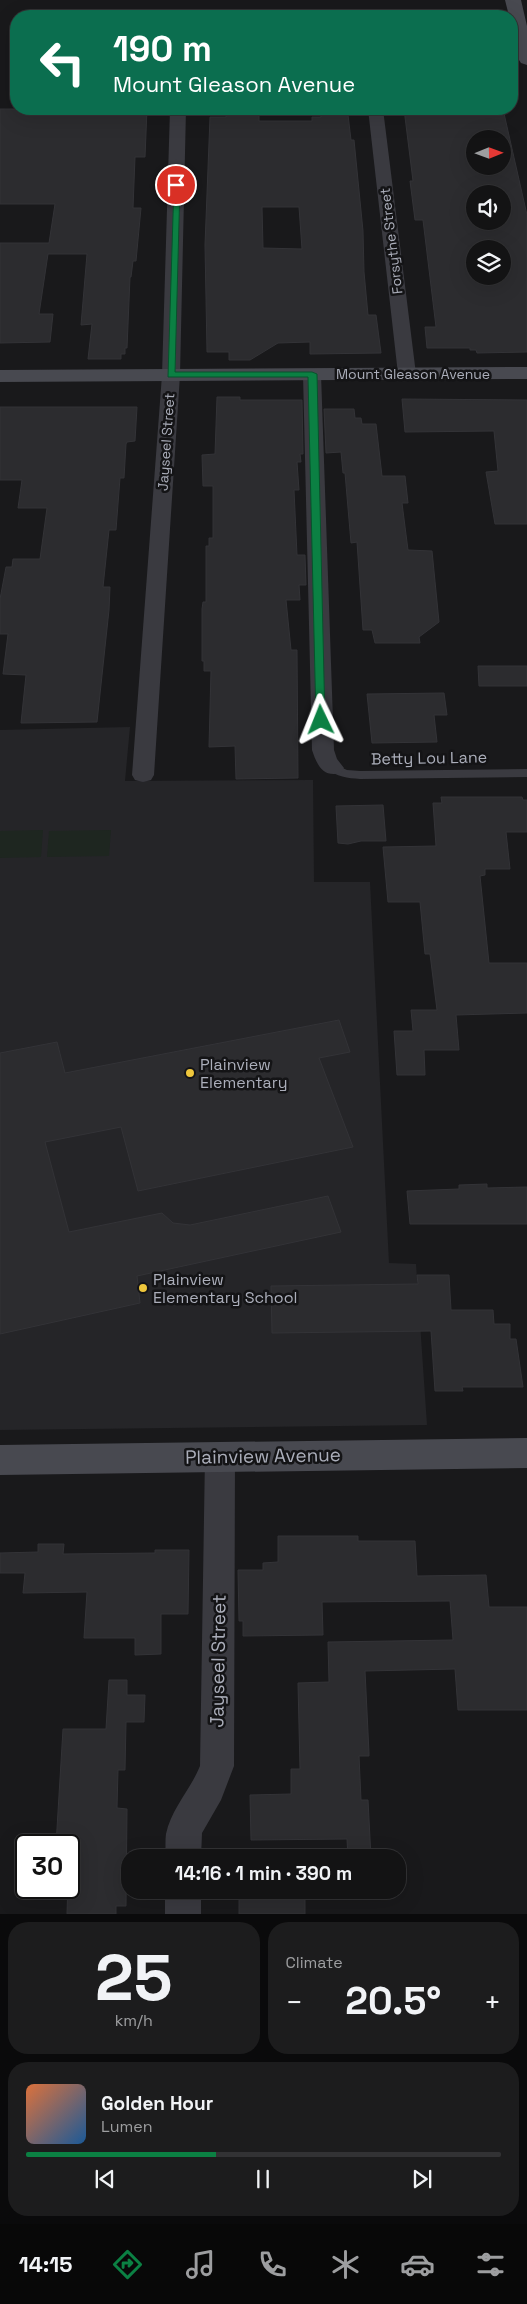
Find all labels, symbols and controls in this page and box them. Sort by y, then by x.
text: 190 m [113,27,212,71]
icon: left [30,30,95,95]
text: Mount Gleason Avenue [113,70,355,98]
north arrow [466,130,511,175]
map controls [466,130,511,285]
pin [155,164,197,206]
icon: arrive [162,171,190,199]
button: sound [466,185,511,230]
street label: Forsythe Street [376,187,406,295]
button: layers [466,240,511,285]
street label: Mount Gleason Avenue [336,365,490,383]
street label: Jayseel Street [154,392,178,492]
position arrow [294,693,346,745]
street label: Betty Lou Lane [371,746,487,770]
place label: Plainview Elementary [200,1054,288,1093]
marker: Plainview Elementary [184,1067,196,1079]
place label: Plainview Elementary School [153,1269,298,1308]
marker: Plainview Elementary School [137,1282,149,1294]
street label: Plainview Avenue [185,1442,341,1470]
street label: Jayseel Street [204,1594,232,1728]
speed limit sign: 30 [15,1834,80,1899]
text: 14:16 · 1 min · 390 m [175,1861,352,1886]
text: 25 [95,1936,173,2019]
text: Climate [286,1952,343,1973]
text: 20.5° [345,1977,441,2025]
text: − [286,1984,303,2020]
text: + [484,1984,501,2020]
text: km/h [115,2010,153,2031]
text: Golden Hour [101,2091,213,2116]
text: Lumen [101,2116,153,2137]
icon: previous [91,2165,119,2193]
icon: pause [249,2165,277,2193]
icon: next [408,2165,436,2193]
icon: directions [110,2247,145,2282]
icon: music [183,2247,218,2282]
icon: phone [255,2247,290,2282]
icon: climate [328,2247,363,2282]
icon: car [400,2247,435,2282]
icon: filters [473,2247,508,2282]
text: 14:15 [19,2250,72,2278]

